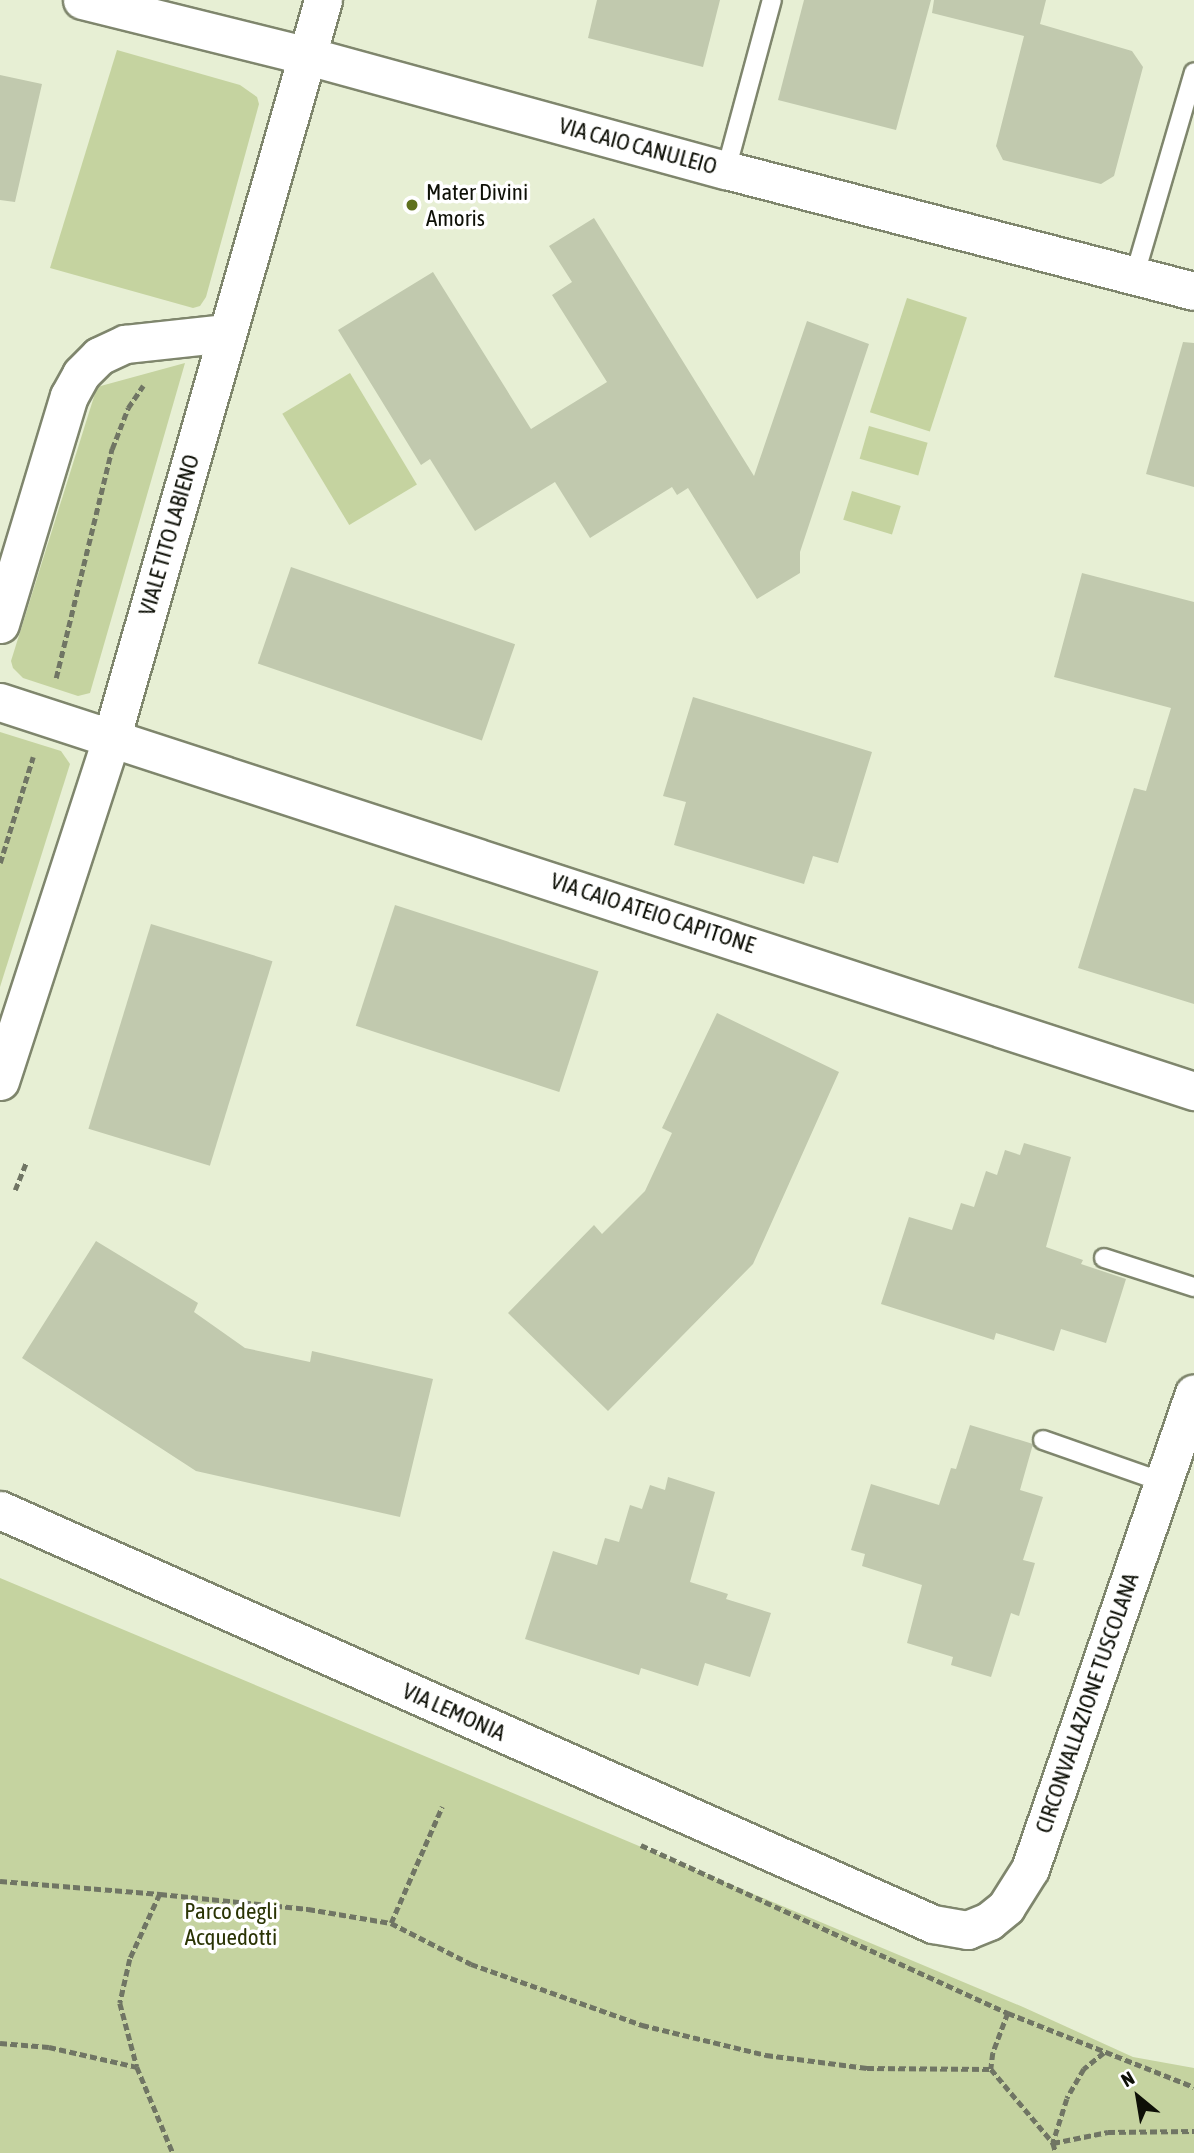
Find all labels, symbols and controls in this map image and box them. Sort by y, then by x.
street label: VIA CAIO CANULEIO [556,112,720,180]
place label: Mater Divini Amoris [426,178,528,232]
marker: Mater Divini Amoris [404,197,420,213]
street label: VIALE TITO LABIENO [133,451,205,619]
street label: VIA CAIO ATEIO CAPITONE [547,867,759,959]
street label: CIRCONVALLAZIONE TUSCOLANA [1029,1569,1145,1837]
street label: VIA LEMONIA [398,1677,510,1747]
park label: Parco degli Acquedotti [184,1897,278,1951]
north arrow [1103,2062,1173,2132]
text: N [1117,2066,1138,2091]

